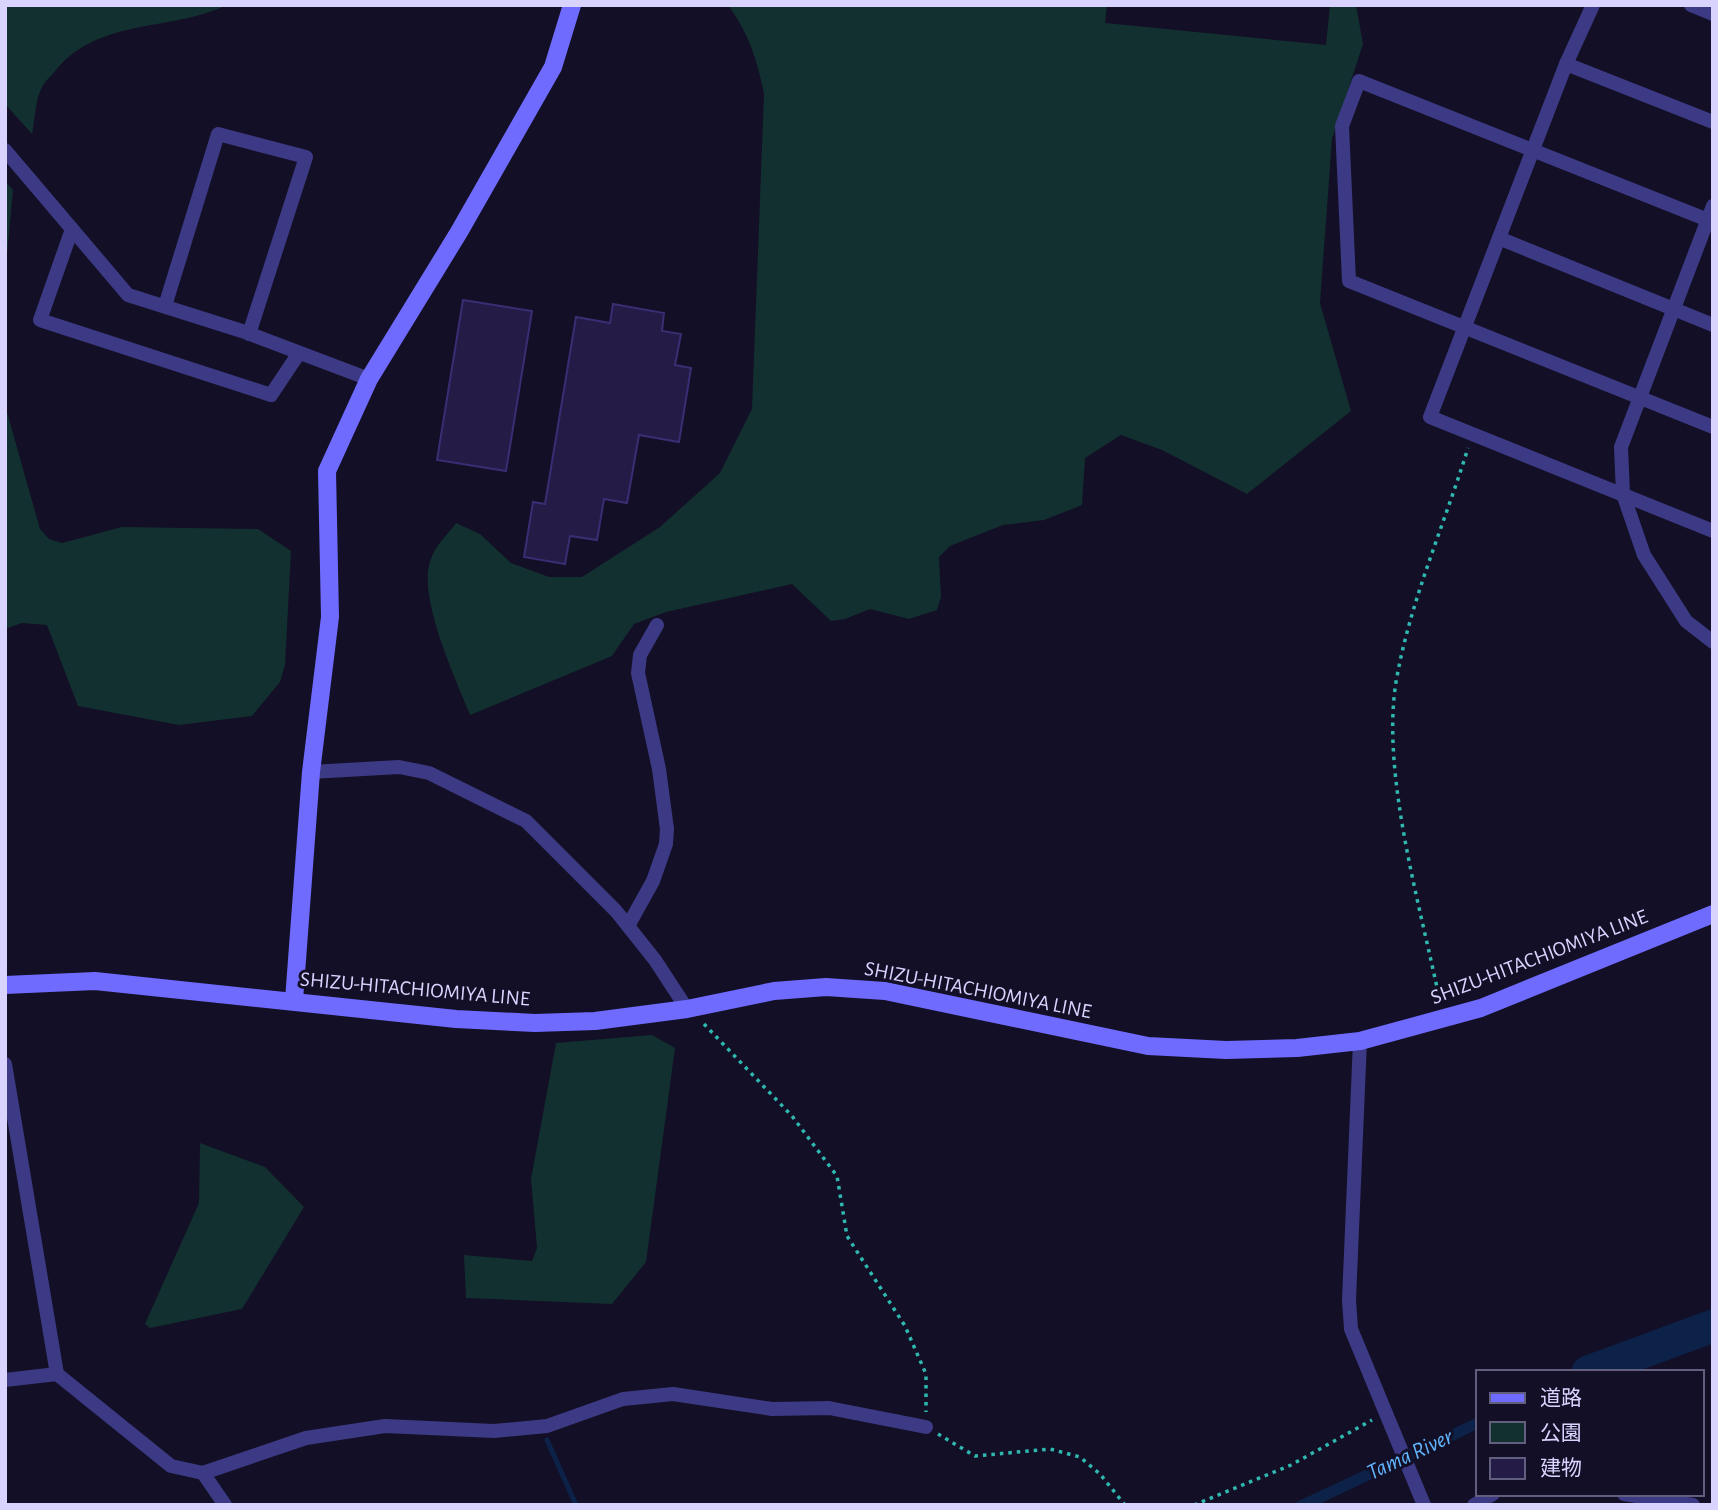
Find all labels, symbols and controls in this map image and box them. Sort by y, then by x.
street label: SHIZU-HITACHIOMIYA LINE [1428,906,1650,1008]
street label: SHIZU-HITACHIOMIYA LINE [863,958,1093,1022]
street label: SHIZU-HITACHIOMIYA LINE [299,968,531,1010]
legend [1476,1370,1704,1496]
text: 道路 [1540,1387,1582,1409]
text: 公園 [1540,1423,1582,1444]
water label: Tama River [1364,1425,1457,1485]
text: 建物 [1540,1457,1582,1479]

